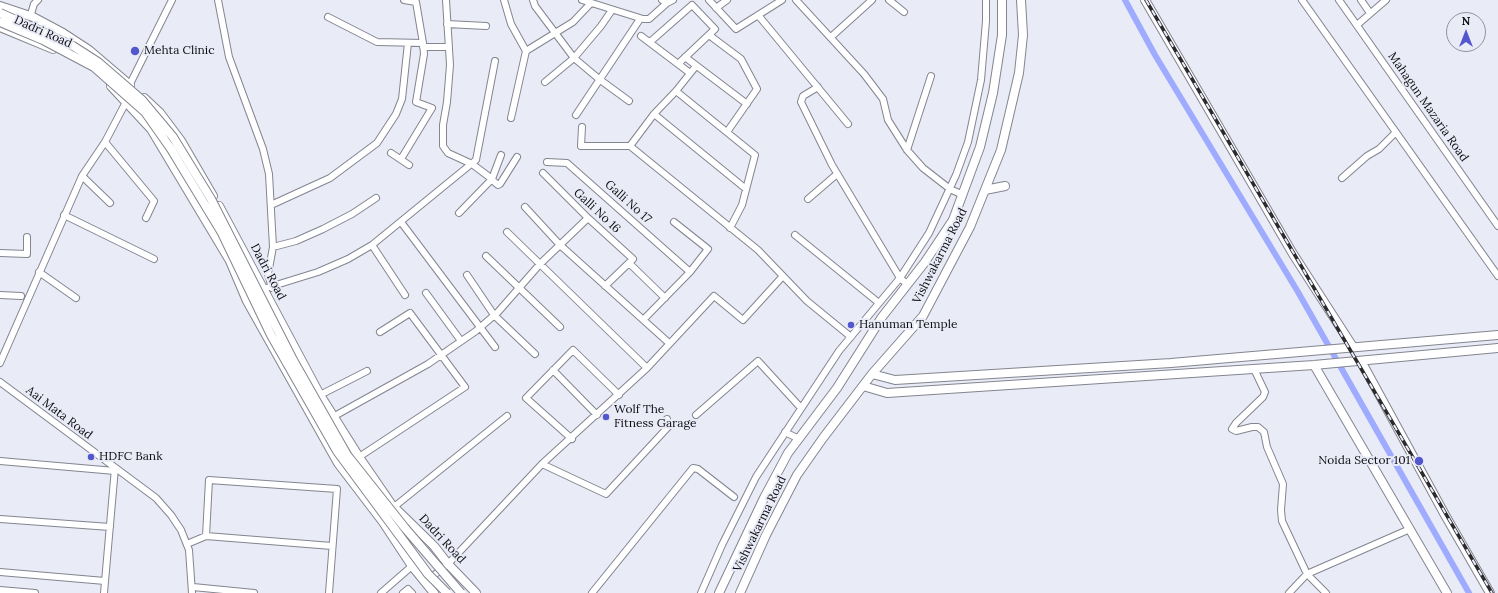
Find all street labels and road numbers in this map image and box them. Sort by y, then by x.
street label: Dadri Road [12,13,74,51]
street label: Mahagun Mazaria Road [1385,50,1471,164]
street label: Galli No 17 [602,177,654,227]
street label: Galli No 16 [571,186,623,236]
street label: Vishwakarma Road [910,206,970,306]
street label: Dadri Road [247,241,289,303]
street label: Aai Mata Road [23,383,95,443]
street label: Vishwakarma Road [730,474,790,574]
street label: Dadri Road [416,511,468,567]

